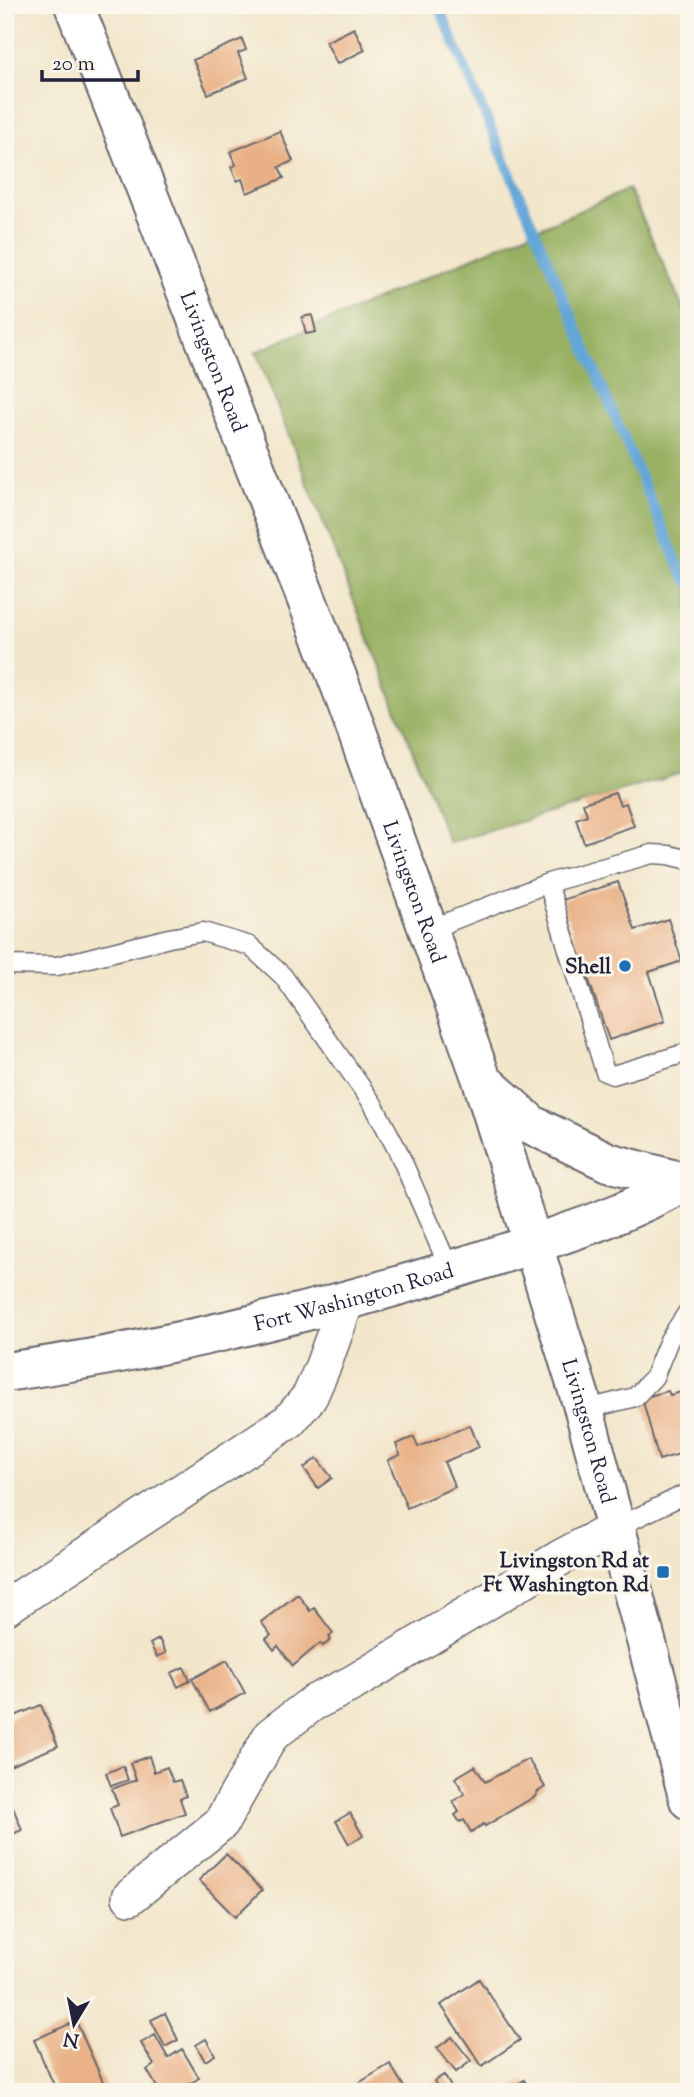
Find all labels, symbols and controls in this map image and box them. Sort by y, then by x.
scale bar [42,38,138,82]
text: 20 m [52,50,95,80]
street label: Livingston Road [171,288,253,437]
street label: Livingston Road [373,817,452,968]
place label: Shell [565,953,611,983]
marker: Shell [617,958,633,974]
street label: Fort Washington Road [251,1257,458,1341]
street label: Livingston Road [552,1356,622,1507]
place label: Livingston Rd at Ft Washington Rd [483,1547,650,1601]
marker: Livingston Rd at Ft Washington Rd [655,1564,671,1580]
north arrow [38,1988,108,2058]
text: N [62,2024,81,2053]

